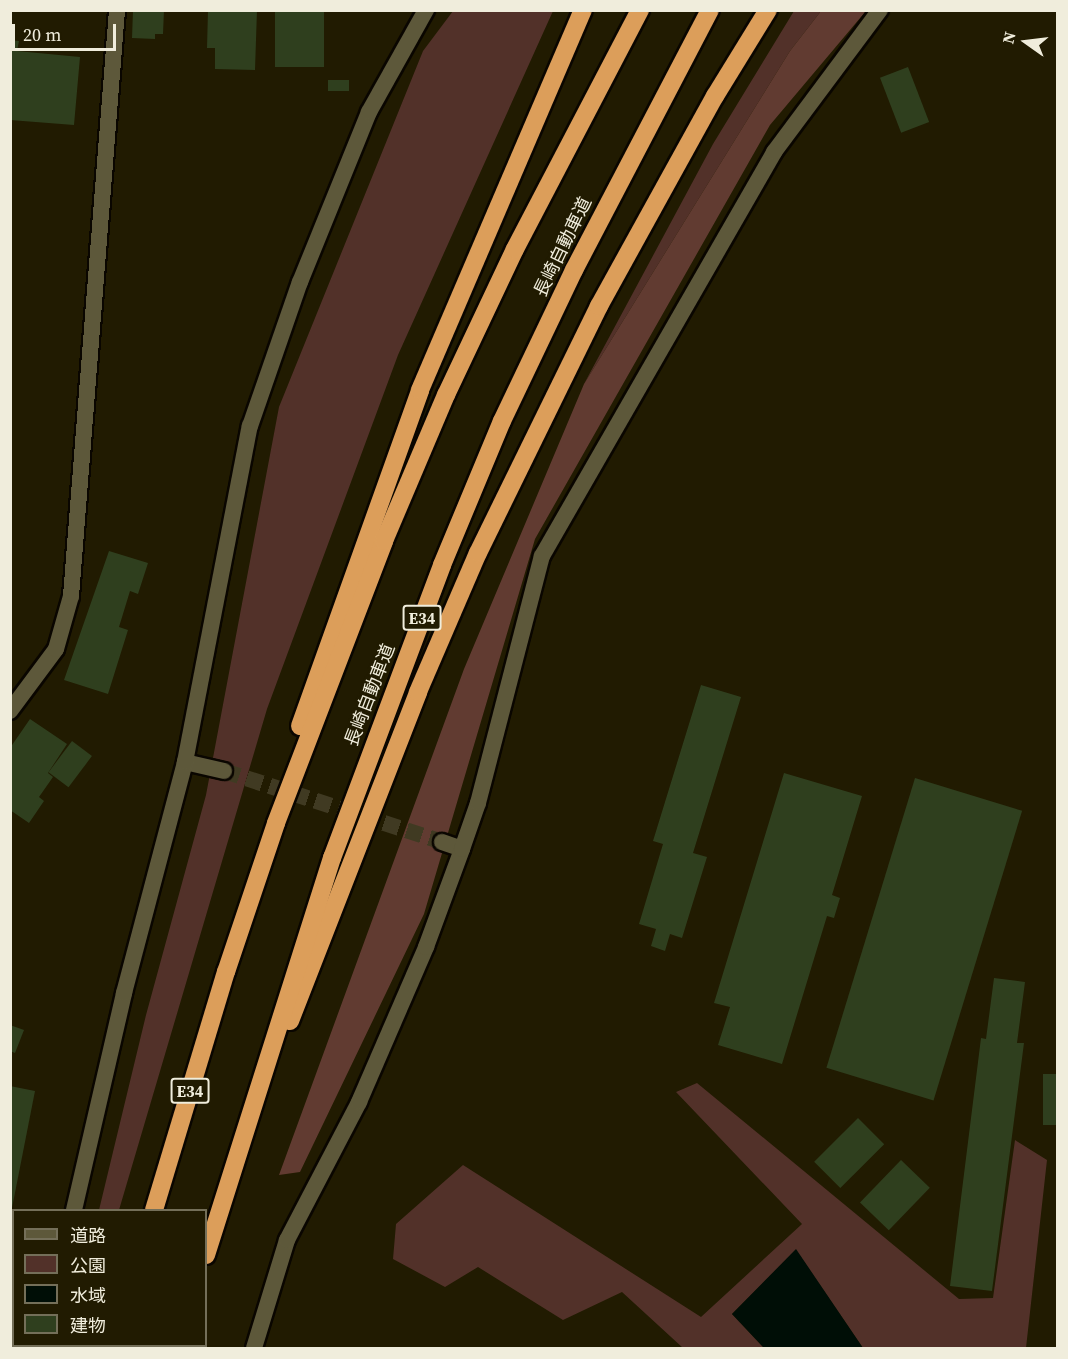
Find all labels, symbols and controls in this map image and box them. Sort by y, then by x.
scale bar [15,12,118,50]
north arrow [996,12,1056,72]
text: 20 m [23,22,61,47]
text: N [996,29,1021,46]
street label: 長崎自動車道 [530,194,596,300]
road number: E34 [402,605,442,631]
street label: 長崎自動車道 [341,641,399,749]
road number: E34 [170,1078,210,1104]
legend [12,1209,207,1347]
text: 道路 [70,1223,106,1248]
text: 公園 [70,1253,106,1278]
text: 水域 [70,1283,106,1308]
text: 建物 [70,1313,106,1338]

